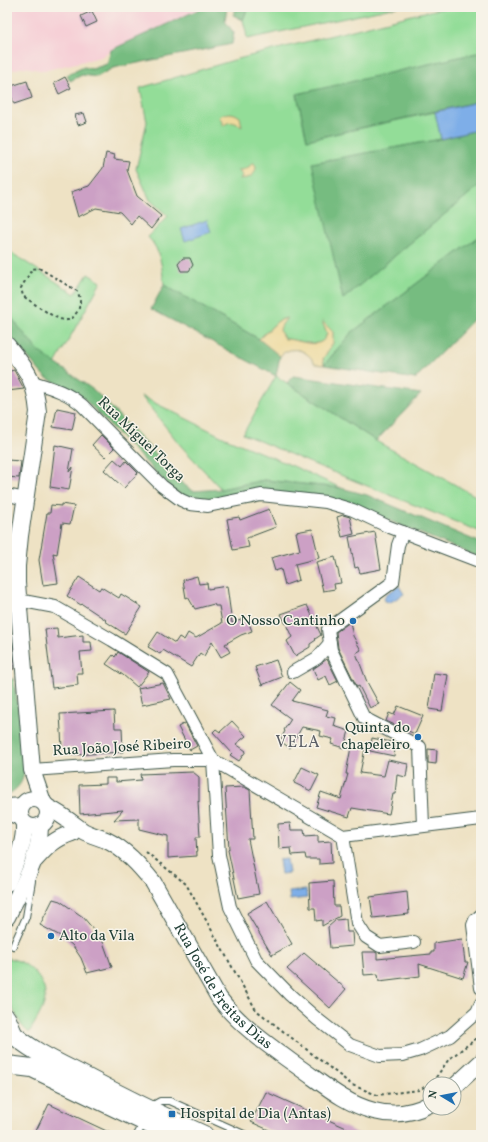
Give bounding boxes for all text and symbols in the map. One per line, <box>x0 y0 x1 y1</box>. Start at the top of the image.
street label: Rua Miguel Torga <box>92 392 190 488</box>
place label: O Nosso Cantinho <box>226 611 345 632</box>
marker: O Nosso Cantinho <box>348 616 358 626</box>
place label: Quinta do chapeleiro <box>341 718 410 756</box>
district label: VELA <box>276 732 320 754</box>
marker: Quinta do chapeleiro <box>413 732 423 742</box>
street label: Rua João José Ribeiro <box>52 734 192 762</box>
street label: Rua José de Freitas Dias <box>168 919 276 1055</box>
place label: Alto da Vila <box>59 926 135 947</box>
marker: Alto da Vila <box>46 931 56 941</box>
north arrow <box>422 1076 462 1116</box>
text: N <box>426 1089 442 1100</box>
place label: Hospital de Dia (Antas) <box>180 1104 331 1125</box>
marker: Hospital de Dia (Antas) <box>167 1109 177 1119</box>

